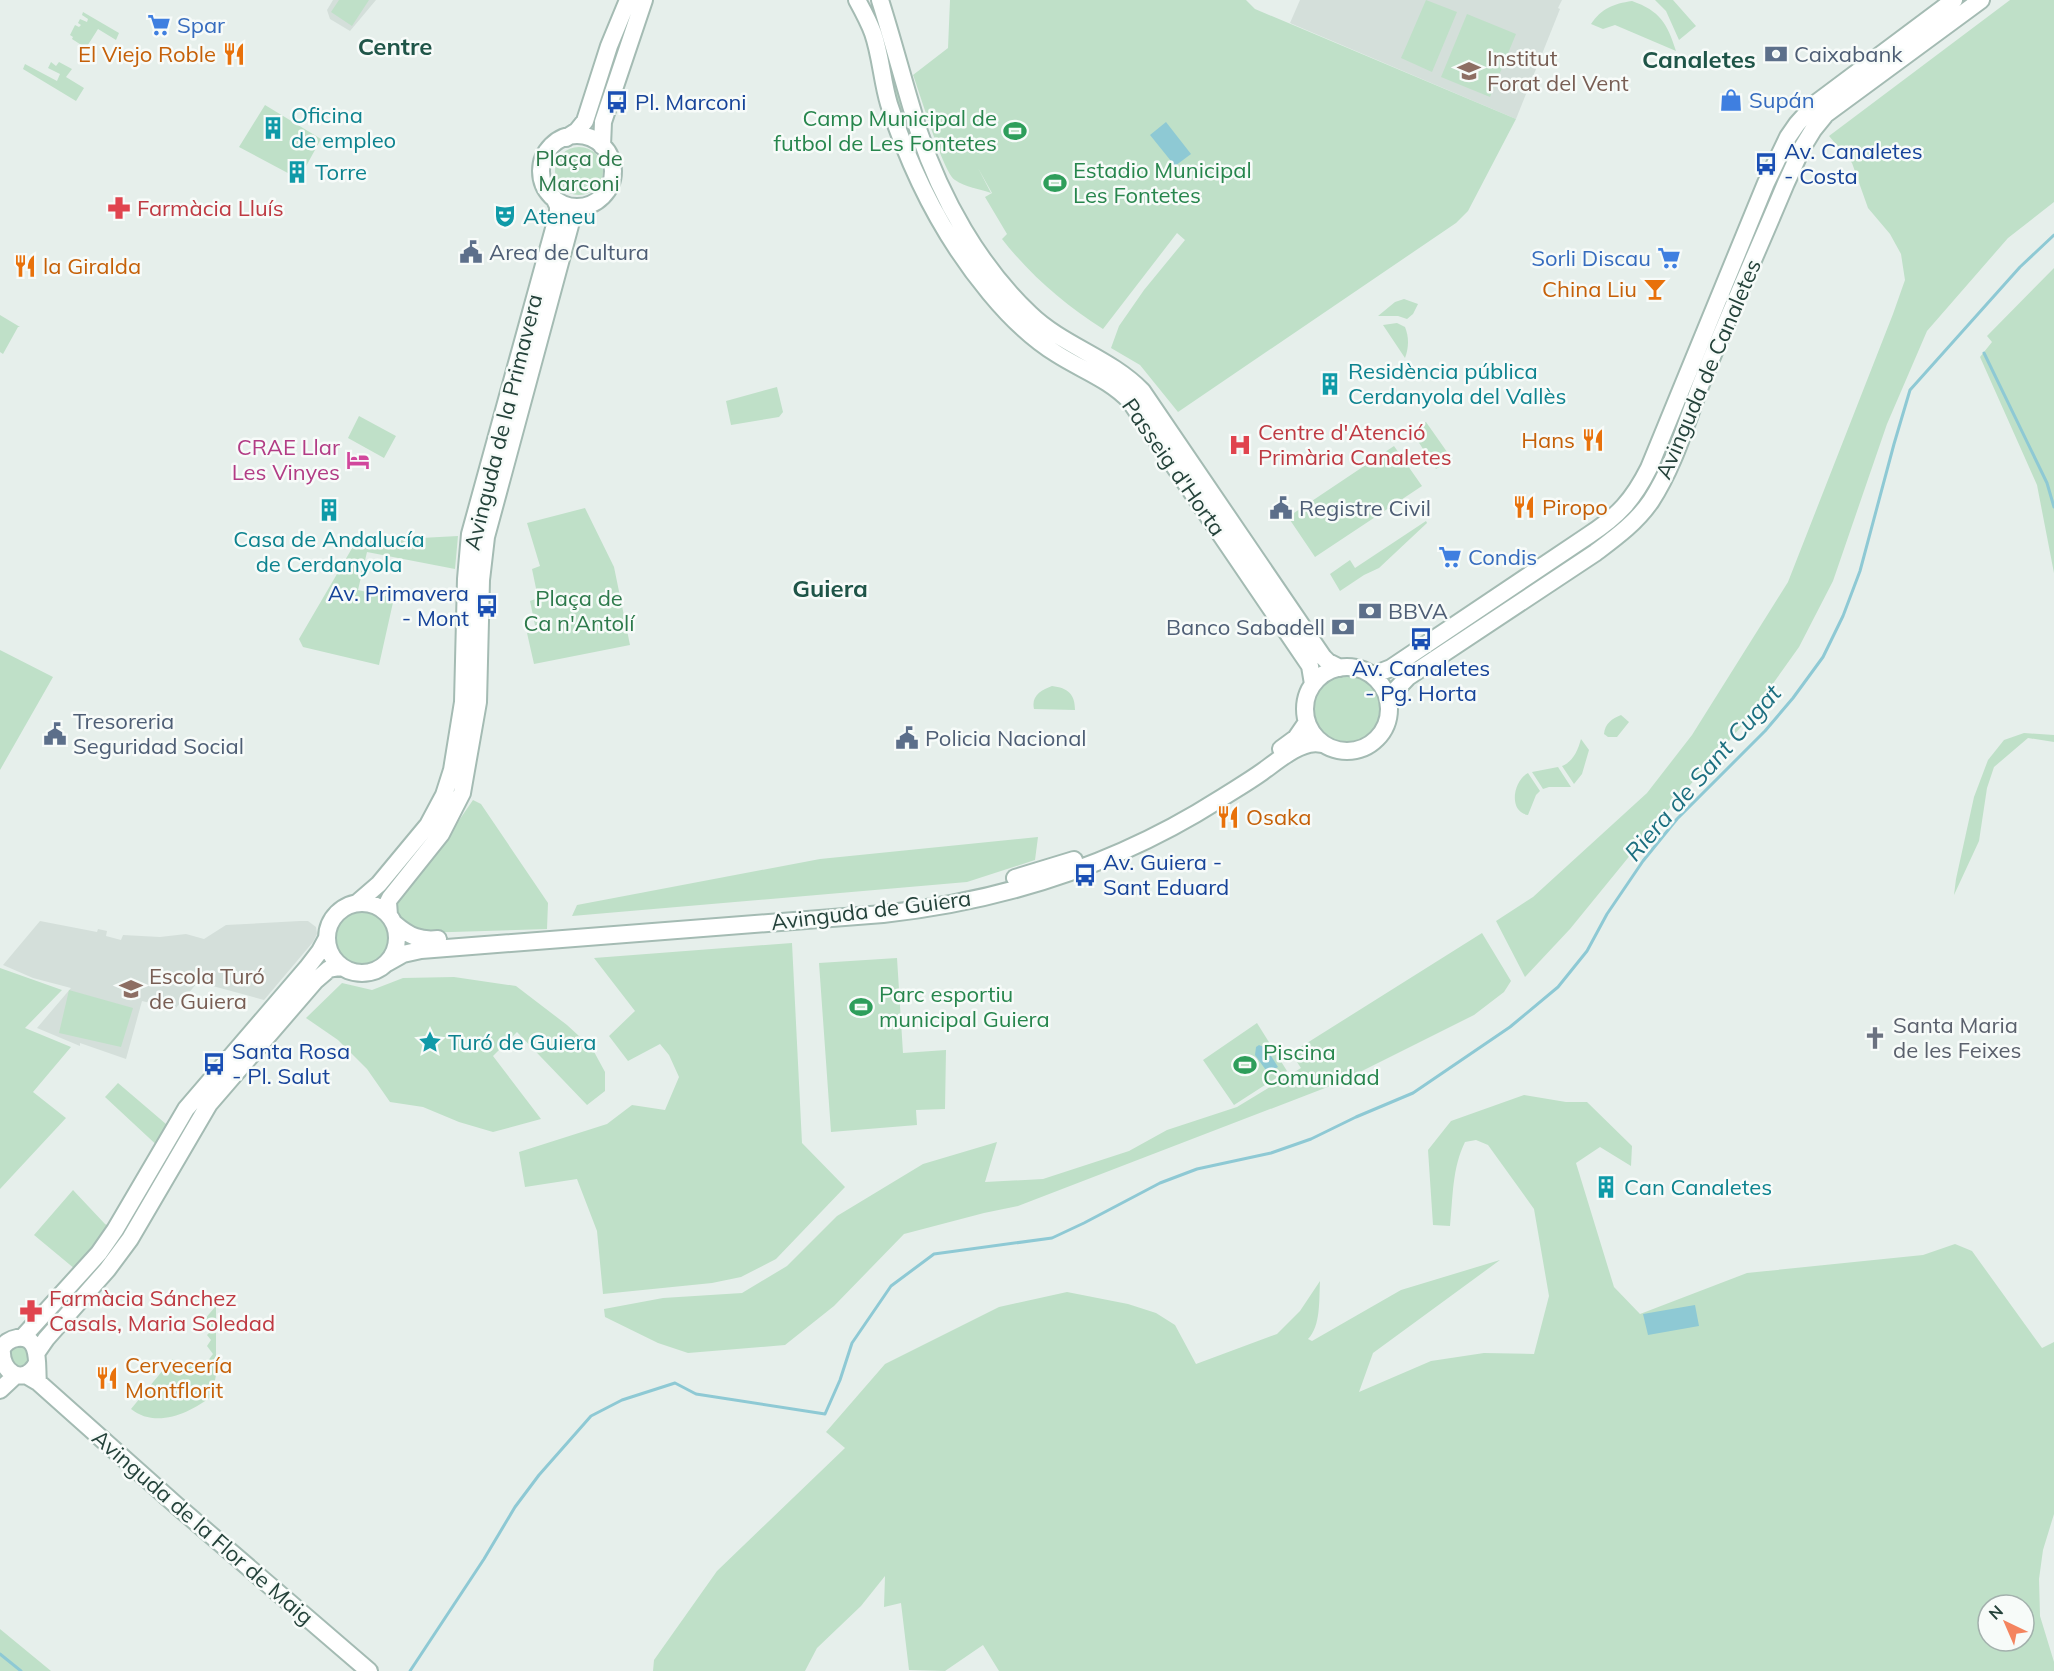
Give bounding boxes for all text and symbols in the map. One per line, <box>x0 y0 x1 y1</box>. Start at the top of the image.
place label: Spar <box>177 11 225 39</box>
supermarket icon: Spar <box>146 12 172 38</box>
district label: Centre <box>358 31 432 61</box>
place label: El Viejo Roble <box>78 40 216 68</box>
place label: Caixabank <box>1794 40 1903 68</box>
restaurant icon: El Viejo Roble <box>221 41 247 67</box>
bank icon: Caixabank <box>1763 41 1789 67</box>
place label: Institut Forat del Vent <box>1487 44 1629 97</box>
district label: Canaletes <box>1642 44 1756 74</box>
school or university icon: Institut Forat del Vent <box>1456 58 1482 84</box>
place label: Supán <box>1749 86 1815 114</box>
shop icon: Supán <box>1718 87 1744 113</box>
place label: Pl. Marconi <box>635 88 747 116</box>
bus stop icon: Pl. Marconi <box>604 89 630 115</box>
place label: Oficina de empleo <box>291 101 396 154</box>
place label: Camp Municipal de futbol de Les Fontetes <box>774 104 997 157</box>
building icon: Oficina de empleo <box>260 115 286 141</box>
sports icon: Camp Municipal de futbol de Les Fontetes <box>1002 118 1028 144</box>
place label: Av. Canaletes - Costa <box>1784 137 1923 190</box>
park label: Plaça de Marconi <box>535 144 623 197</box>
bus stop icon: Av. Canaletes - Costa <box>1753 151 1779 177</box>
place label: Estadio Municipal Les Fontetes <box>1073 156 1252 209</box>
place label: Torre <box>315 158 367 186</box>
building icon: Torre <box>284 159 310 185</box>
sports icon: Estadio Municipal Les Fontetes <box>1042 170 1068 196</box>
place label: Farmàcia Lluís <box>137 194 284 222</box>
pharmacy icon: Farmàcia Lluís <box>106 195 132 221</box>
place label: Ateneu <box>523 202 596 230</box>
theatre icon: Ateneu <box>492 203 518 229</box>
place label: Area de Cultura <box>489 238 649 266</box>
public building icon: Area de Cultura <box>458 239 484 265</box>
place label: Sorli Discau <box>1531 244 1651 272</box>
supermarket icon: Sorli Discau <box>1656 245 1682 271</box>
place label: la Giralda <box>43 252 141 280</box>
restaurant icon: la Giralda <box>12 253 38 279</box>
street label: Avinguda de Canaletes <box>1649 255 1767 483</box>
place label: China Liu <box>1542 275 1637 303</box>
bar icon: China Liu <box>1642 276 1668 302</box>
street label: Avinguda de la Primavera <box>458 291 548 553</box>
place label: Residència pública Cerdanyola del Vallès <box>1348 357 1566 410</box>
building icon: Residència pública Cerdanyola del Vallès <box>1317 371 1343 397</box>
street label: Passeig d'Horta <box>1116 393 1232 541</box>
place label: Centre d'Atenció Primària Canaletes <box>1258 418 1452 471</box>
place label: Hans <box>1521 426 1575 454</box>
restaurant icon: Hans <box>1580 427 1606 453</box>
hospital icon: Centre d'Atenció Primària Canaletes <box>1227 432 1253 458</box>
place label: CRAE Llar Les Vinyes <box>232 433 340 486</box>
hotel icon: CRAE Llar Les Vinyes <box>345 447 371 473</box>
place label: Piropo <box>1542 493 1608 521</box>
place label: Registre Civil <box>1299 494 1431 522</box>
restaurant icon: Piropo <box>1511 494 1537 520</box>
public building icon: Registre Civil <box>1268 495 1294 521</box>
building icon: Casa de Andalucía de Cerdanyola <box>316 497 342 523</box>
place label: Casa de Andalucía de Cerdanyola <box>233 525 425 578</box>
place label: Condis <box>1468 543 1537 571</box>
supermarket icon: Condis <box>1437 544 1463 570</box>
district label: Guiera <box>792 573 868 603</box>
place label: Av. Primavera - Mont <box>328 579 469 632</box>
park label: Plaça de Ca n'Antolí <box>523 584 636 637</box>
bus stop icon: Av. Primavera - Mont <box>474 593 500 619</box>
place label: BBVA <box>1388 597 1448 625</box>
bank icon: BBVA <box>1357 598 1383 624</box>
place label: Banco Sabadell <box>1166 613 1325 641</box>
bank icon: Banco Sabadell <box>1330 614 1356 640</box>
bus stop icon: Av. Canaletes - Pg. Horta <box>1408 626 1434 652</box>
place label: Av. Canaletes - Pg. Horta <box>1352 654 1490 707</box>
water label: Riera de Sant Cugat <box>1618 678 1787 867</box>
place label: Tresoreria Seguridad Social <box>73 707 244 760</box>
public building icon: Tresoreria Seguridad Social <box>42 721 68 747</box>
place label: Policia Nacional <box>925 724 1087 752</box>
public building icon: Policia Nacional <box>894 725 920 751</box>
place label: Osaka <box>1246 803 1312 831</box>
restaurant icon: Osaka <box>1215 804 1241 830</box>
place label: Av. Guiera - Sant Eduard <box>1103 848 1229 901</box>
bus stop icon: Av. Guiera - Sant Eduard <box>1072 862 1098 888</box>
street label: Avinguda de Guiera <box>769 884 973 936</box>
place label: Escola Turó de Guiera <box>149 962 265 1015</box>
school or university icon: Escola Turó de Guiera <box>118 976 144 1002</box>
place label: Parc esportiu municipal Guiera <box>879 980 1050 1033</box>
sports icon: Parc esportiu municipal Guiera <box>848 994 874 1020</box>
place label: Santa Maria de les Feixes <box>1893 1011 2021 1064</box>
church icon: Santa Maria de les Feixes <box>1862 1025 1888 1051</box>
place label: Turó de Guiera <box>448 1028 597 1056</box>
place icon: Turó de Guiera <box>417 1029 443 1055</box>
place label: Santa Rosa - Pl. Salut <box>232 1037 350 1090</box>
place label: Piscina Comunidad <box>1263 1038 1380 1091</box>
bus stop icon: Santa Rosa - Pl. Salut <box>201 1051 227 1077</box>
sports icon: Piscina Comunidad <box>1232 1052 1258 1078</box>
place label: Can Canaletes <box>1624 1173 1772 1201</box>
building icon: Can Canaletes <box>1593 1174 1619 1200</box>
place label: Farmàcia Sánchez Casals, Maria Soledad <box>49 1284 275 1337</box>
pharmacy icon: Farmàcia Sánchez Casals, Maria Soledad <box>18 1298 44 1324</box>
place label: Cervecería Montflorit <box>125 1351 232 1404</box>
restaurant icon: Cervecería Montflorit <box>94 1365 120 1391</box>
street label: Avinguda de la Flor de Maig <box>87 1423 319 1631</box>
north arrow <box>1976 1593 2036 1653</box>
text: N <box>1984 1601 2007 1624</box>

